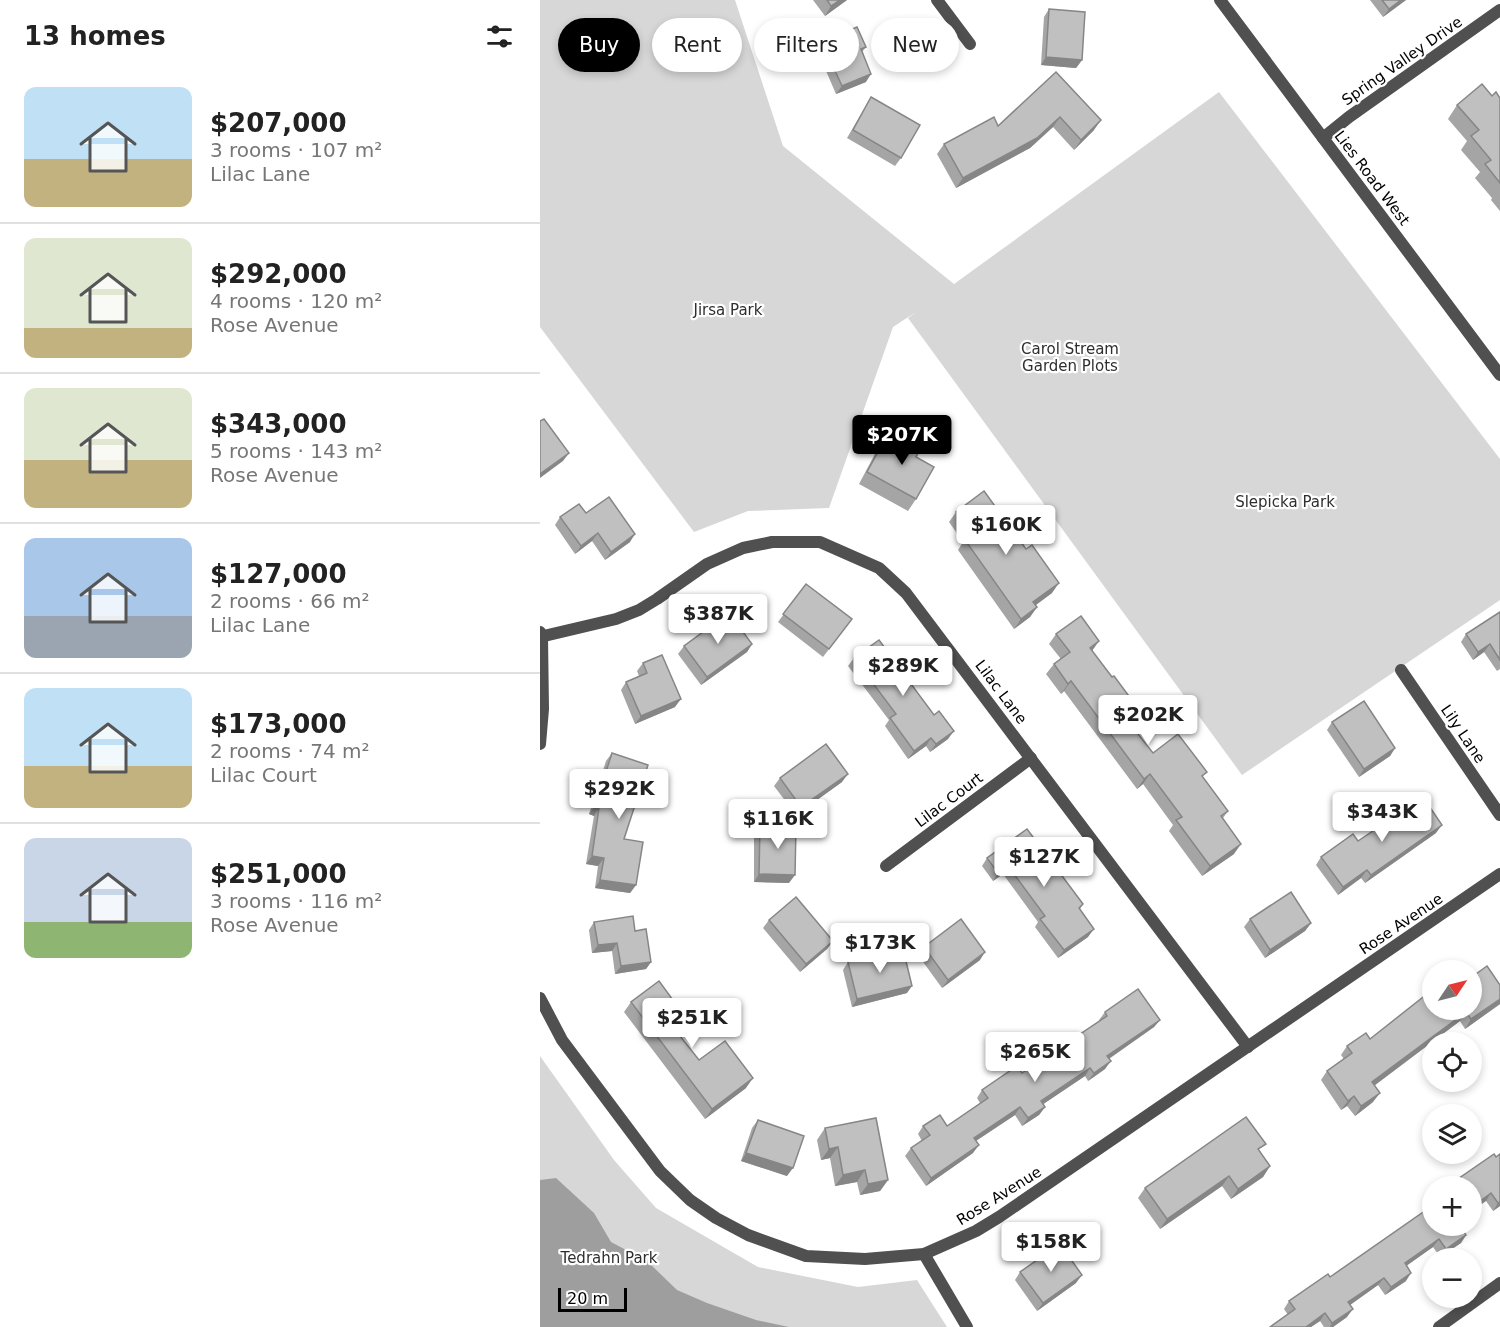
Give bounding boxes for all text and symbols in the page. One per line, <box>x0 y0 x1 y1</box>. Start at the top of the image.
street label: Spring Valley Drive <box>1338 13 1466 109</box>
chip: Buy <box>558 18 640 72</box>
chip: Rent <box>652 18 742 72</box>
chip: Filters <box>754 18 859 72</box>
chip: New <box>871 18 959 72</box>
icon: filters <box>483 20 516 53</box>
text: 13 homes <box>24 21 166 51</box>
text: $207,000 <box>210 108 347 138</box>
icon: home <box>72 111 144 183</box>
street label: Lies Road West <box>1331 127 1413 229</box>
text: 3 rooms · 107 m² <box>210 138 382 162</box>
text: Lilac Lane <box>210 162 310 186</box>
text: $292,000 <box>210 259 347 289</box>
icon: home <box>72 262 144 334</box>
text: 4 rooms · 120 m² <box>210 289 382 313</box>
park label: Jirsa Park <box>693 301 763 319</box>
text: Rose Avenue <box>210 313 339 337</box>
park label: Carol Stream Garden Plots <box>1021 340 1119 375</box>
text: $343,000 <box>210 409 347 439</box>
icon: home <box>72 412 144 484</box>
pin: $207K <box>860 415 944 466</box>
text: $207K <box>866 422 938 446</box>
text: 5 rooms · 143 m² <box>210 439 382 463</box>
text: Rose Avenue <box>210 463 339 487</box>
park label: Slepicka Park <box>1235 493 1335 511</box>
pin: $160K <box>964 505 1048 556</box>
text: $160K <box>970 512 1042 536</box>
text: $127,000 <box>210 559 347 589</box>
icon: home <box>72 562 144 634</box>
text: 2 rooms · 66 m² <box>210 589 370 613</box>
pin: $387K <box>676 594 760 645</box>
text: $387K <box>682 601 754 625</box>
text: Lilac Lane <box>210 613 310 637</box>
pin: $289K <box>861 646 945 697</box>
text: $289K <box>867 653 939 677</box>
street label: Lilac Lane <box>971 657 1031 727</box>
pin: $202K <box>1106 695 1190 746</box>
street label: Lily Lane <box>1437 701 1489 767</box>
text: $202K <box>1112 702 1184 726</box>
text: $173,000 <box>210 709 347 739</box>
icon: home <box>72 712 144 784</box>
text: 2 rooms · 74 m² <box>210 739 370 763</box>
text: Lilac Court <box>210 763 317 787</box>
pin: $292K <box>577 769 661 820</box>
street label: Lilac Court <box>912 769 986 831</box>
text: $292K <box>583 776 655 800</box>
pin: $343K <box>1340 792 1424 843</box>
pin: $116K <box>736 799 820 850</box>
text: $343K <box>1346 799 1418 823</box>
text: $116K <box>742 806 814 830</box>
pin: $127K <box>1002 837 1086 888</box>
text: $127K <box>1008 844 1080 868</box>
text: $251,000 <box>210 859 347 889</box>
icon: home <box>72 862 144 934</box>
text: 3 rooms · 116 m² <box>210 889 382 913</box>
street label: Rose Avenue <box>1356 890 1446 958</box>
text: Rose Avenue <box>210 913 339 937</box>
pin: $173K <box>838 923 922 974</box>
text: $173K <box>844 930 916 954</box>
north arrow <box>1422 960 1482 1020</box>
map controls <box>1422 960 1482 1308</box>
pin: $251K <box>650 998 734 1049</box>
text: $251K <box>656 1005 728 1029</box>
pin: $265K <box>993 1032 1077 1083</box>
button: locate <box>1422 1032 1482 1092</box>
text: $265K <box>999 1039 1071 1063</box>
button: layers <box>1422 1104 1482 1164</box>
street label: Rose Avenue <box>953 1163 1045 1229</box>
button: + <box>1422 1176 1482 1236</box>
pin: $158K <box>1009 1222 1093 1273</box>
text: $158K <box>1015 1229 1087 1253</box>
button: − <box>1422 1248 1482 1308</box>
park label: Tedrahn Park <box>560 1249 658 1267</box>
scale bar <box>558 1285 627 1312</box>
text: 20 m <box>567 1289 608 1308</box>

